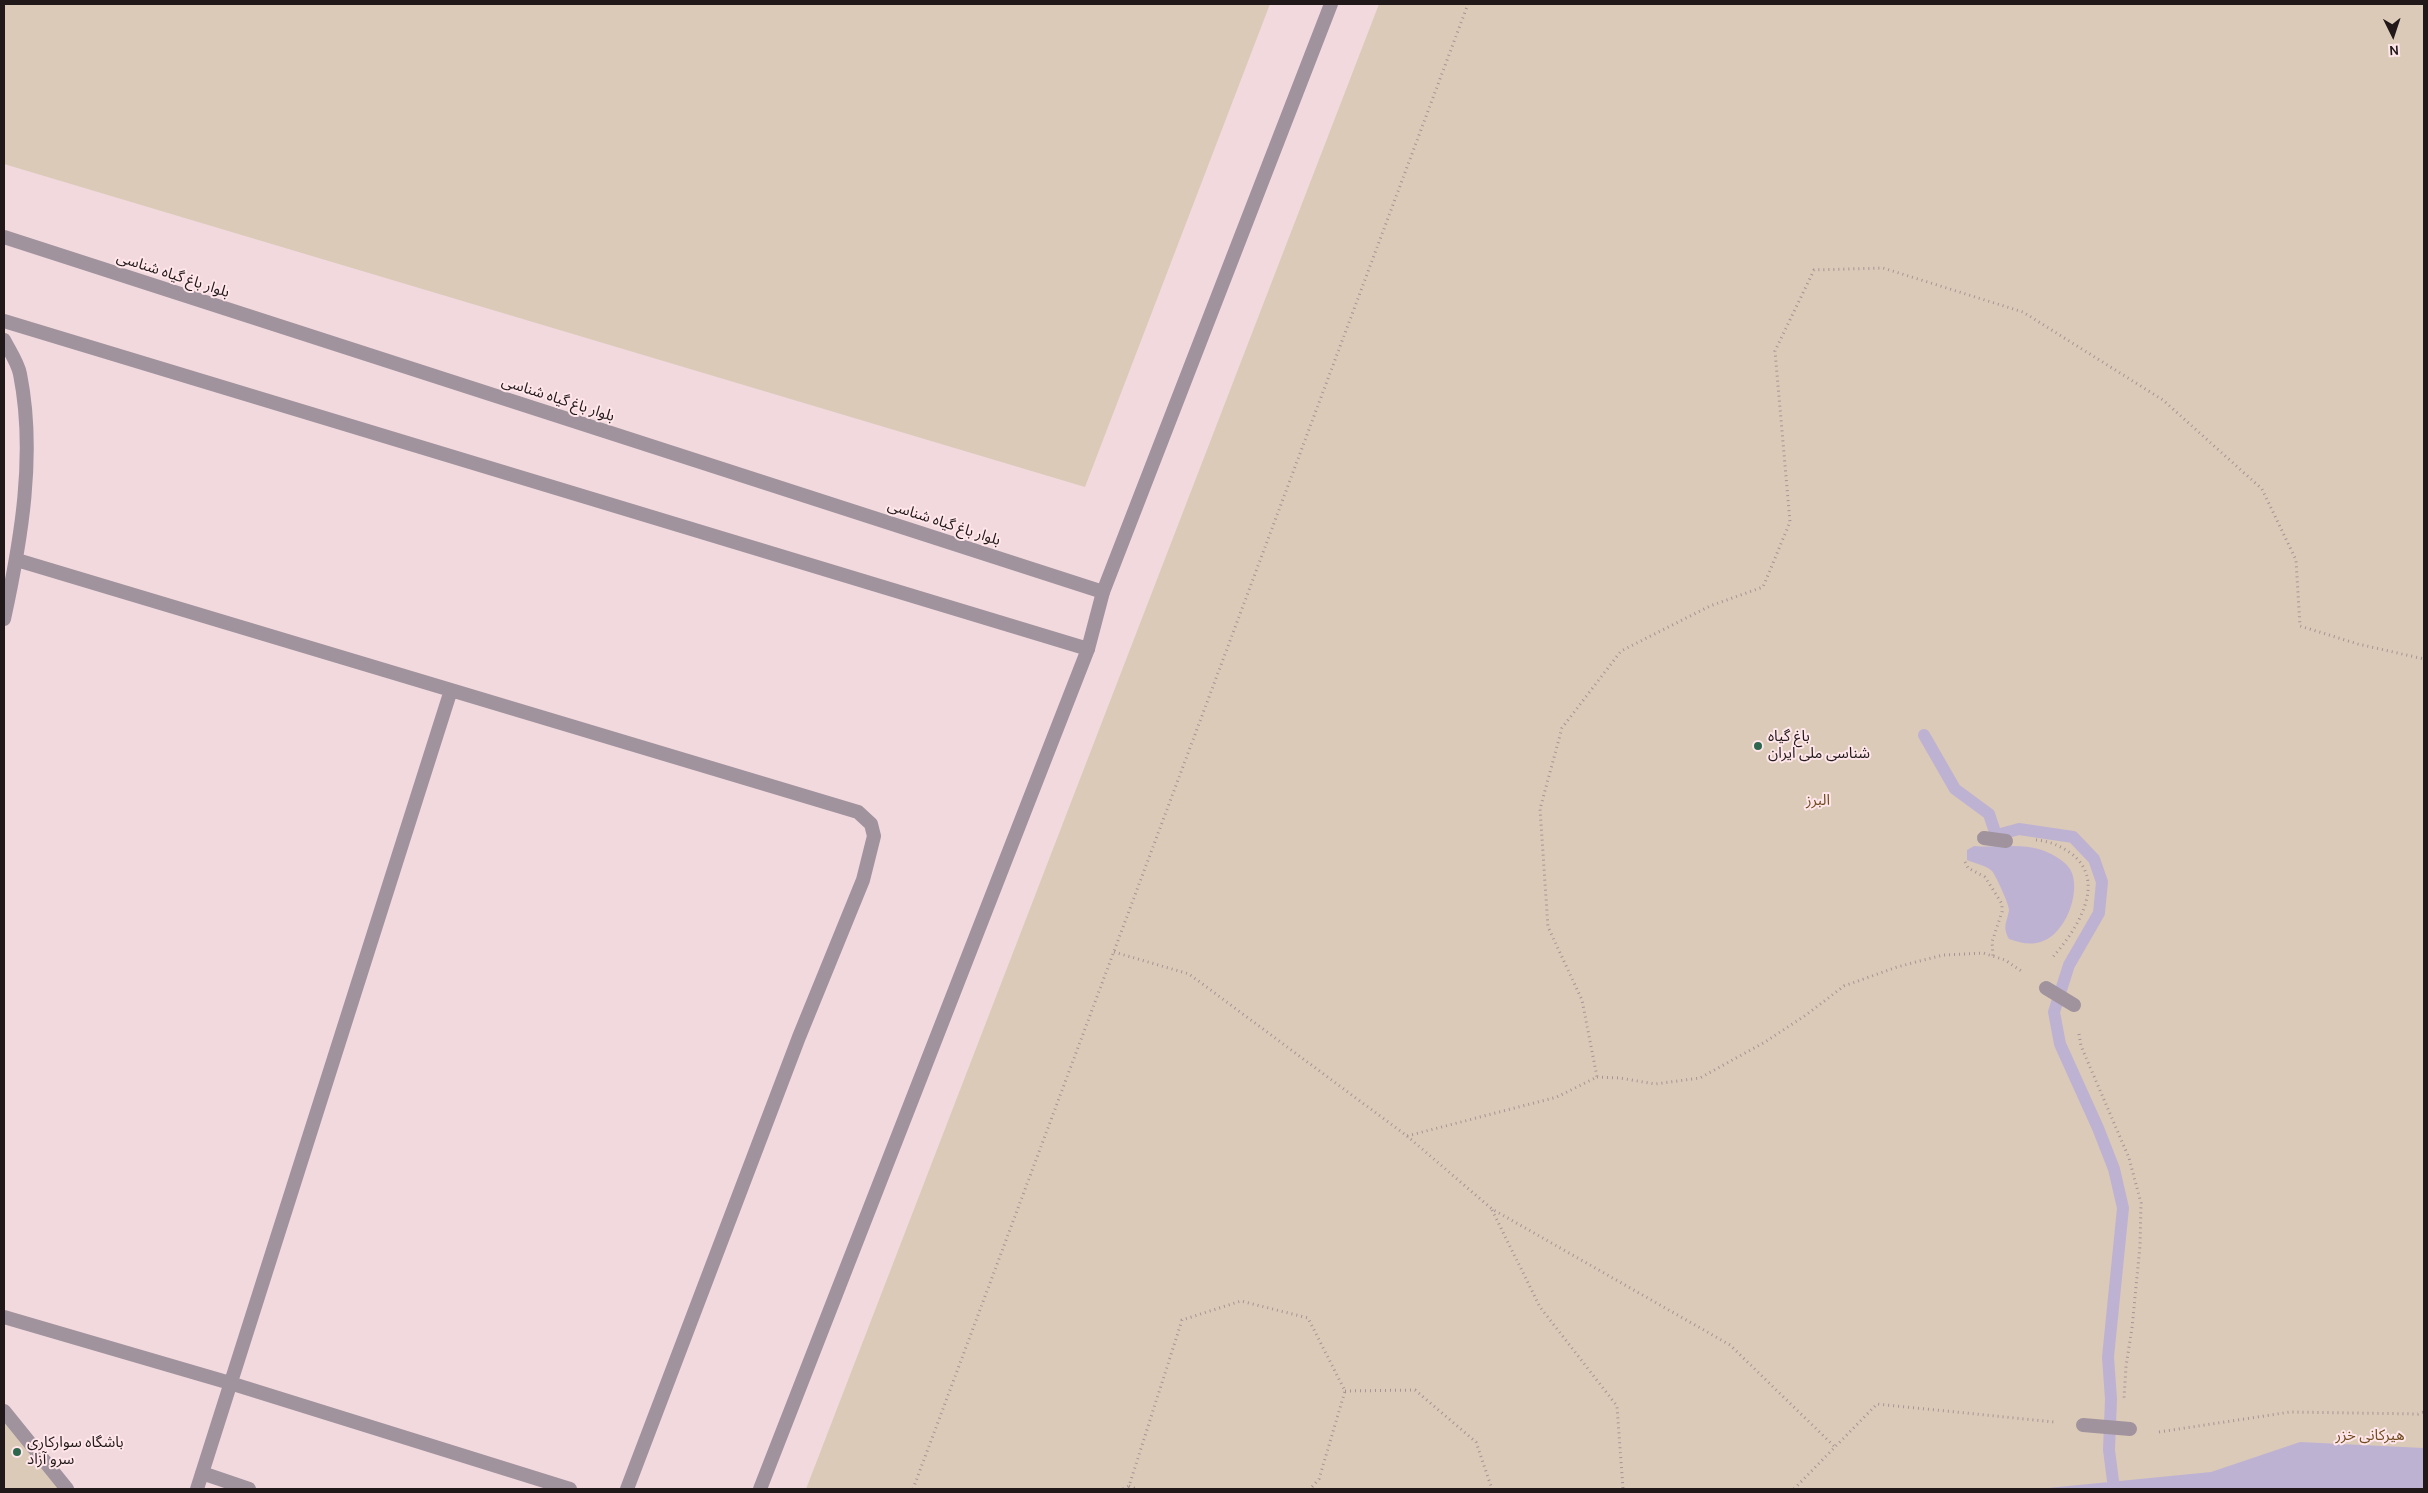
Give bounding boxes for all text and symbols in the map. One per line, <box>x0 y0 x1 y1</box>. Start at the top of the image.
north arrow <box>2368 10 2418 60</box>
text: N <box>2388 42 2400 59</box>
street label: بلوار باغ گیاه شناسی <box>114 248 232 302</box>
street label: بلوار باغ گیاه شناسی <box>499 372 617 426</box>
street label: بلوار باغ گیاه شناسی <box>885 496 1003 550</box>
place label: باغ گیاه‌ شناسی ملی ایران <box>1768 728 1870 763</box>
marker: باغ گیاه‌ شناسی ملی ایران <box>1752 740 1764 752</box>
park label: البرز <box>1806 792 1830 810</box>
park label: هیرکانی خزر <box>2335 1427 2405 1445</box>
place label: باشگاه سوارکاری سرو آزاد <box>27 1434 124 1469</box>
marker: باشگاه سوارکاری سرو آزاد <box>11 1446 23 1458</box>

